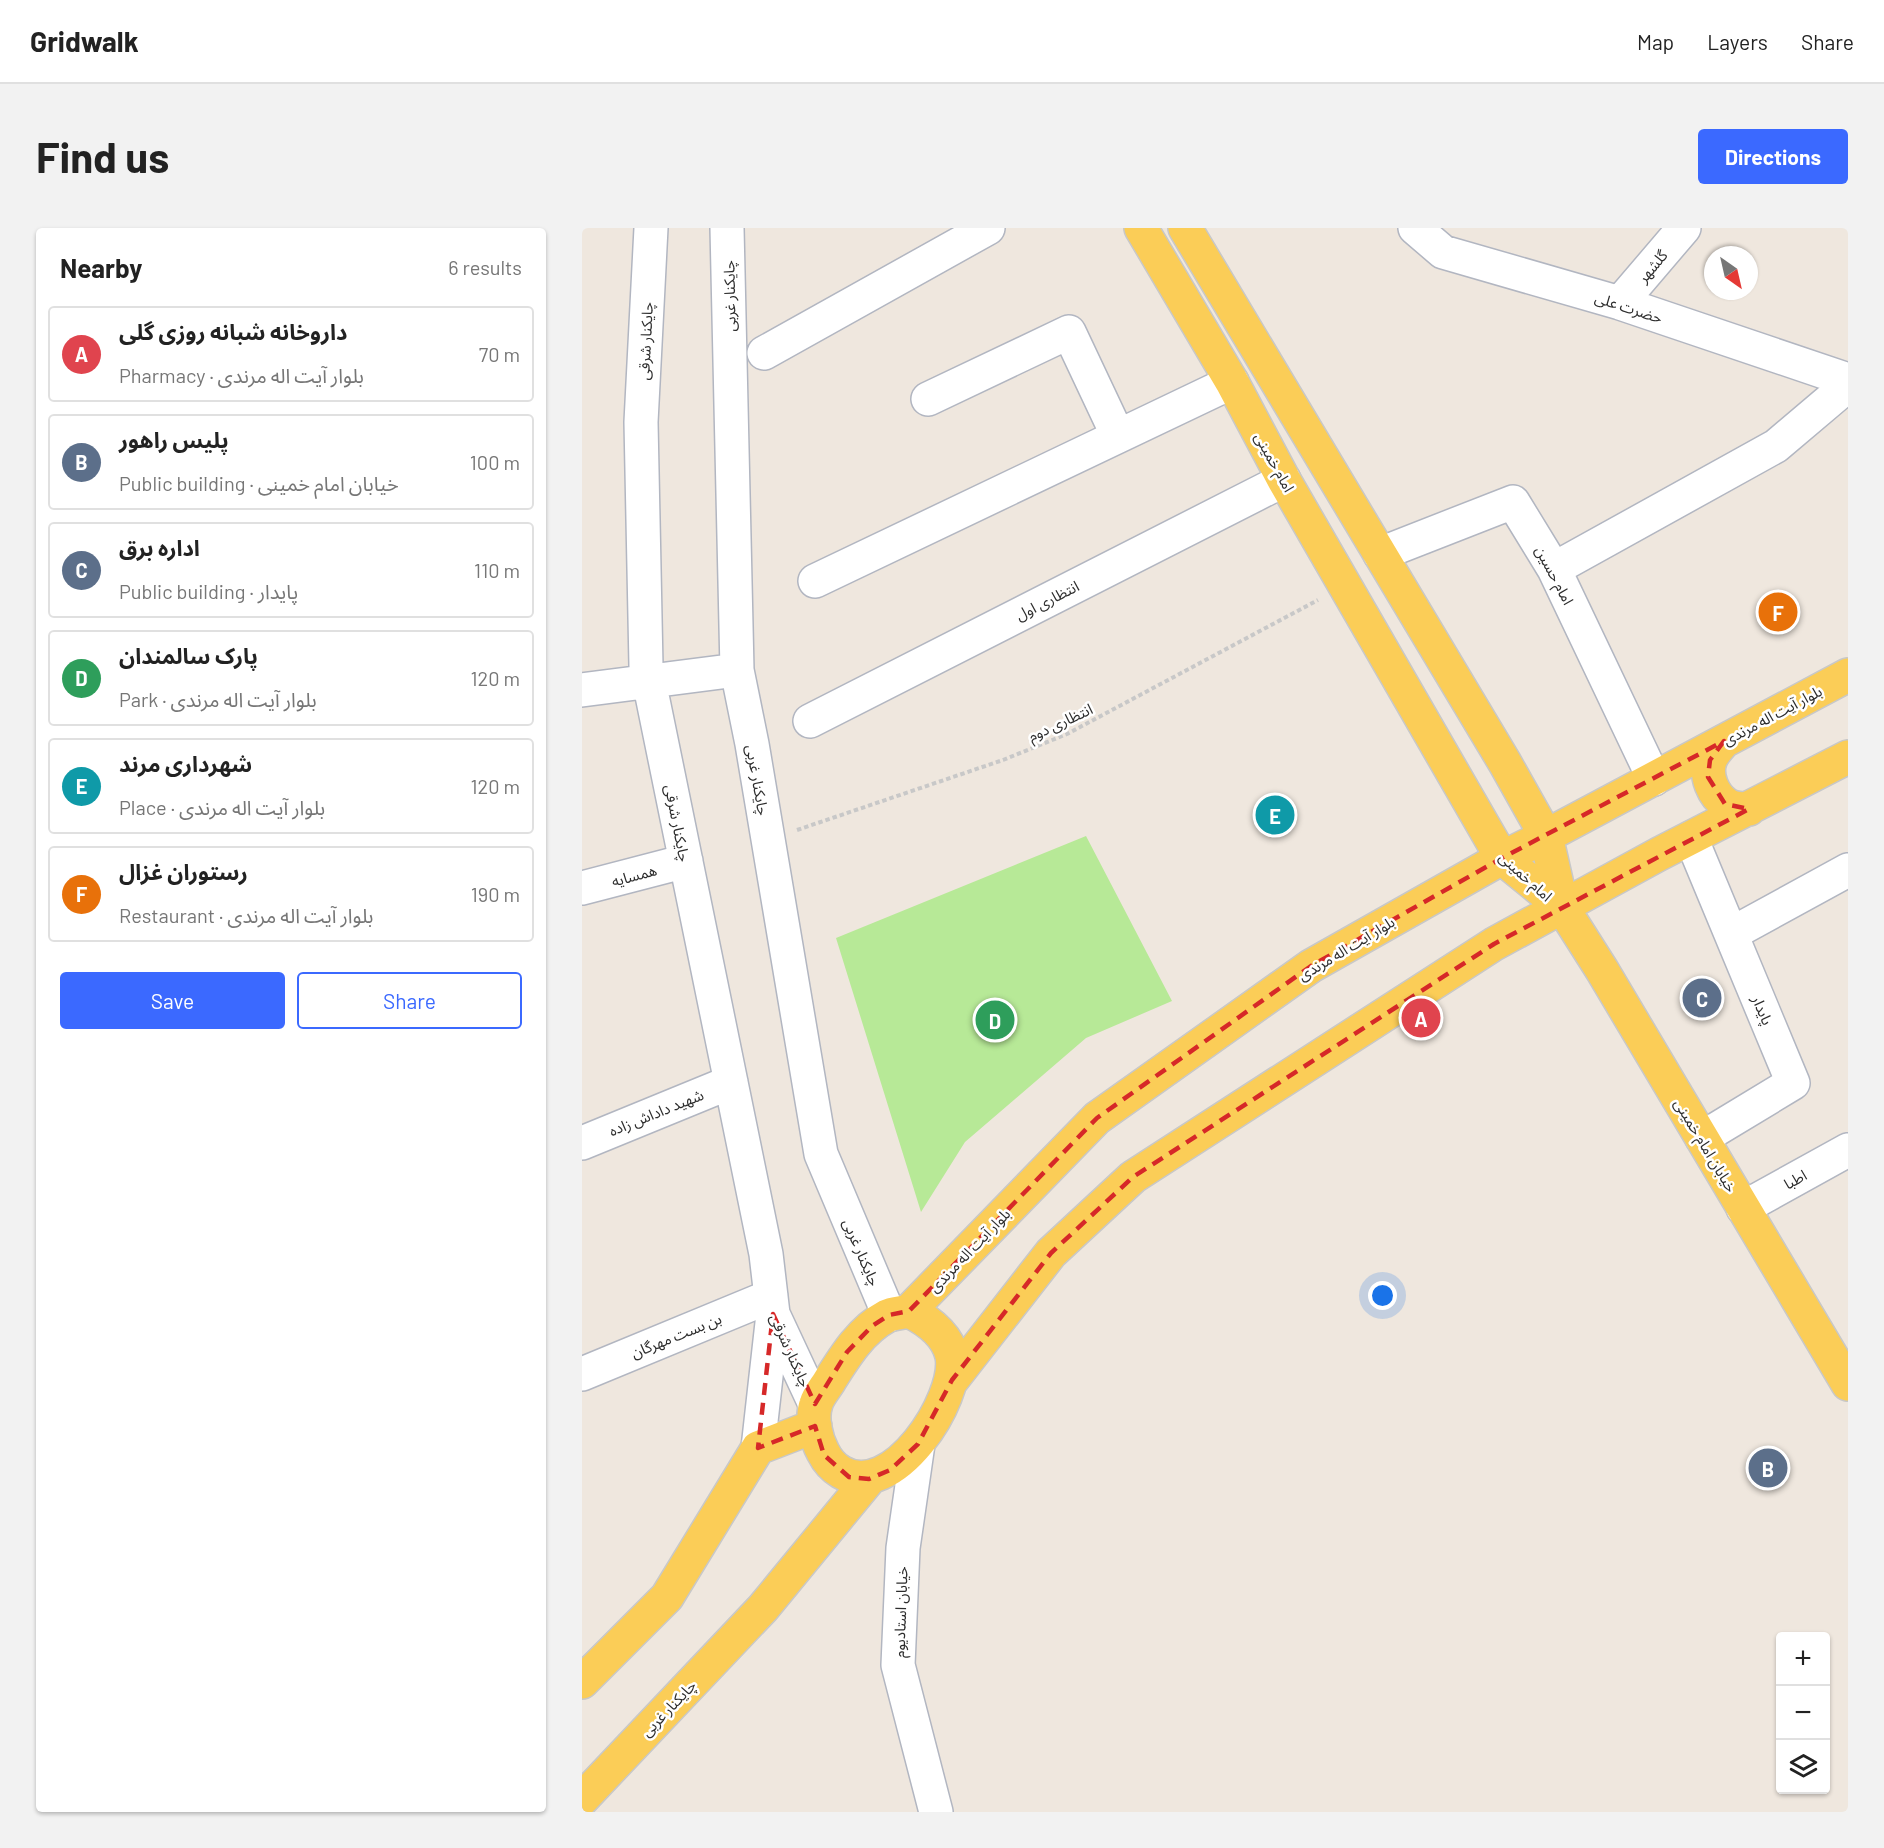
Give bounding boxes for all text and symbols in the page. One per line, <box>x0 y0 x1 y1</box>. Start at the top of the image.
text: Gridwalk <box>30 24 139 58</box>
text: Map <box>1637 29 1674 54</box>
text: Layers <box>1707 29 1768 54</box>
text: Share <box>1801 29 1854 54</box>
button: Directions <box>1698 129 1848 184</box>
text: Find us <box>36 131 169 181</box>
street label: گلشهر <box>1633 245 1672 287</box>
north arrow <box>1704 246 1758 300</box>
text: Nearby <box>60 252 142 283</box>
text: 6 results <box>448 255 522 279</box>
street label: چایکنار غربی <box>719 260 741 332</box>
street label: حضرت علی <box>1593 288 1665 327</box>
street label: چایکنار شرقی <box>634 301 658 381</box>
text: داروخانه شبانه روزی گلی <box>119 318 347 344</box>
text: A <box>75 342 88 366</box>
text: 70 m <box>479 342 520 366</box>
text: Pharmacy · بلوار آیت اله مرندی <box>119 363 364 387</box>
text: پلیس راهور <box>119 426 229 452</box>
street label: امام خمینی <box>1249 429 1299 496</box>
text: B <box>75 450 88 474</box>
text: 100 m <box>470 450 520 474</box>
text: Public building · خیابان امام خمینی <box>119 471 399 495</box>
text: اداره برق <box>119 534 200 560</box>
street label: امام حسین <box>1529 542 1578 609</box>
text: C <box>75 558 88 582</box>
text: 110 m <box>474 558 520 582</box>
street label: انتظاری اول <box>1012 576 1082 625</box>
text: Public building · پایدار <box>119 579 298 603</box>
pin: F <box>1758 590 1798 634</box>
text: پارک سالمندان <box>119 642 258 668</box>
text: D <box>75 666 88 690</box>
text: 120 m <box>470 666 520 690</box>
street label: بلوار آیت اله مرندی <box>1719 681 1825 750</box>
text: Park · بلوار آیت اله مرندی <box>119 687 317 711</box>
street label: انتظاری دوم <box>1025 699 1096 748</box>
street label: چایکنار غربی <box>741 743 773 817</box>
text: شهرداری مرند <box>119 750 252 776</box>
text: E <box>76 774 87 798</box>
text: 120 m <box>470 774 520 798</box>
street label: چایکنار شرقی <box>660 783 694 864</box>
pin: E <box>1256 792 1294 838</box>
text: Place · بلوار آیت اله مرندی <box>119 795 325 819</box>
street label: امام خمینی <box>1494 847 1556 907</box>
text: رستوران غزال <box>119 858 248 884</box>
street label: همسایه <box>609 860 659 890</box>
text: F <box>76 882 87 906</box>
text: 190 m <box>471 882 520 906</box>
text: Restaurant · بلوار آیت اله مرندی <box>119 903 373 927</box>
street label: بلوار آیت اله مرندی <box>1294 912 1398 985</box>
button: Save <box>60 972 285 1029</box>
button: Share <box>297 972 522 1029</box>
pin: C <box>1682 976 1722 1020</box>
street label: پایدار <box>1746 992 1777 1028</box>
pin: A <box>1402 996 1440 1040</box>
pin: D <box>976 998 1014 1042</box>
street label: شهید داداش زاده <box>606 1085 707 1140</box>
street label: خیابان امام خمینی <box>1668 1095 1741 1197</box>
street label: اطبا <box>1780 1165 1810 1193</box>
street label: بلوار آیت اله مرندی <box>924 1204 1014 1296</box>
street label: چایکنار غربی <box>838 1216 884 1289</box>
your location <box>1368 1281 1397 1310</box>
street label: بن بست مهرگان <box>628 1309 724 1362</box>
street label: چایکنار شرقی <box>765 1311 815 1390</box>
pin: B <box>1748 1446 1788 1490</box>
street label: خیابان استادیوم <box>889 1566 914 1658</box>
map controls <box>1776 1632 1830 1794</box>
button: + <box>1776 1632 1830 1686</box>
street label: چایکنار غربی <box>637 1676 701 1741</box>
button: − <box>1776 1686 1830 1740</box>
button: layers <box>1776 1740 1830 1794</box>

